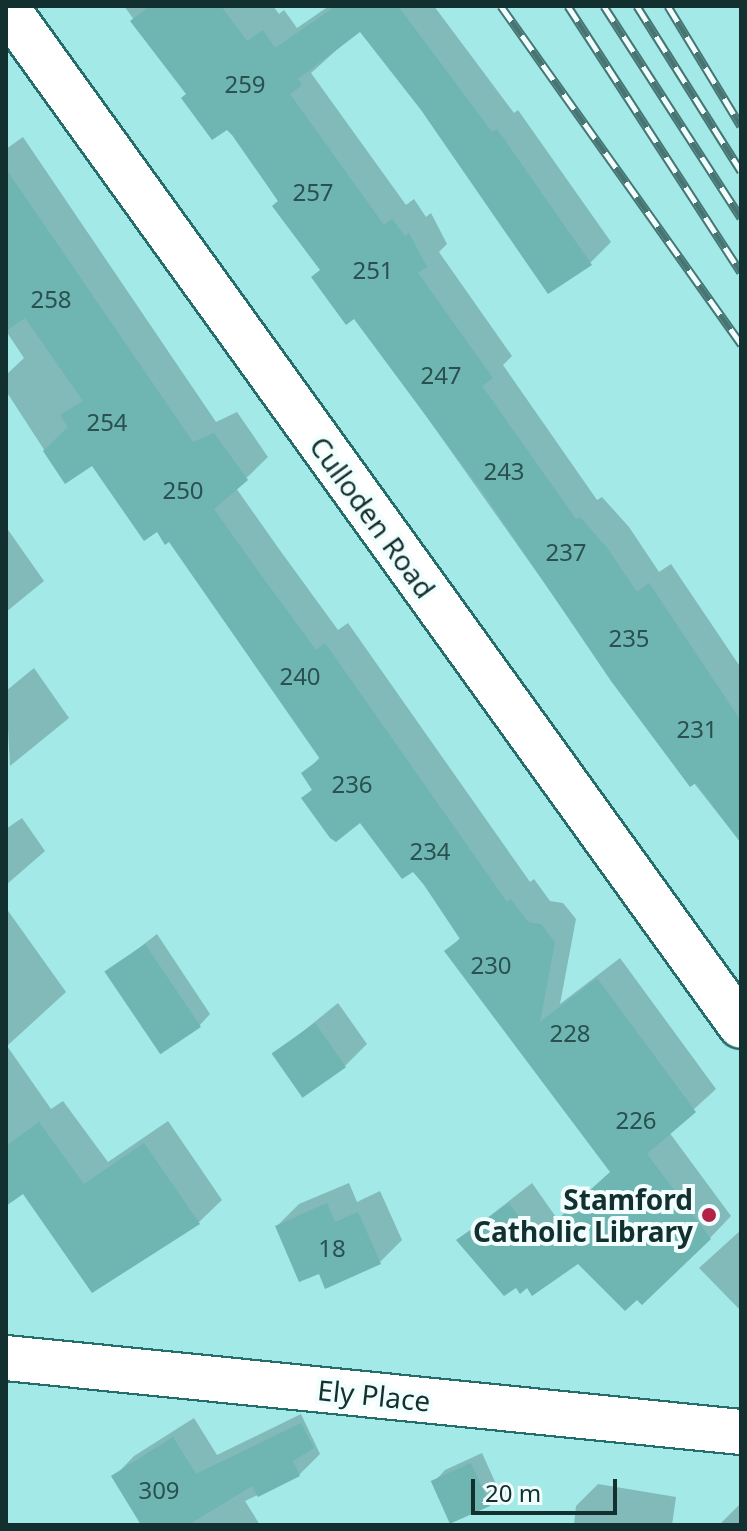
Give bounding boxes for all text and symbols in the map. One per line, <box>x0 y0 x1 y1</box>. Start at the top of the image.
house number: 259 <box>224 70 266 98</box>
house number: 257 <box>292 178 334 206</box>
house number: 251 <box>352 256 394 284</box>
house number: 258 <box>30 285 72 313</box>
house number: 247 <box>420 361 462 389</box>
house number: 254 <box>86 408 128 436</box>
street label: Culloden Road <box>303 430 443 604</box>
house number: 243 <box>483 457 525 485</box>
house number: 250 <box>162 476 204 504</box>
house number: 237 <box>545 538 587 566</box>
house number: 235 <box>608 624 650 652</box>
house number: 240 <box>279 662 321 690</box>
house number: 231 <box>676 715 718 743</box>
house number: 236 <box>331 770 373 798</box>
house number: 234 <box>409 837 451 865</box>
house number: 230 <box>470 951 512 979</box>
house number: 228 <box>549 1019 591 1047</box>
house number: 226 <box>615 1106 657 1134</box>
place label: Stamford Catholic Library <box>473 1182 693 1248</box>
marker: Stamford Catholic Library <box>700 1206 718 1224</box>
house number: 18 <box>318 1234 346 1262</box>
street label: Ely Place <box>316 1372 432 1418</box>
scale bar <box>475 1463 621 1513</box>
house number: 309 <box>138 1476 180 1504</box>
text: 20 m <box>485 1476 541 1509</box>

